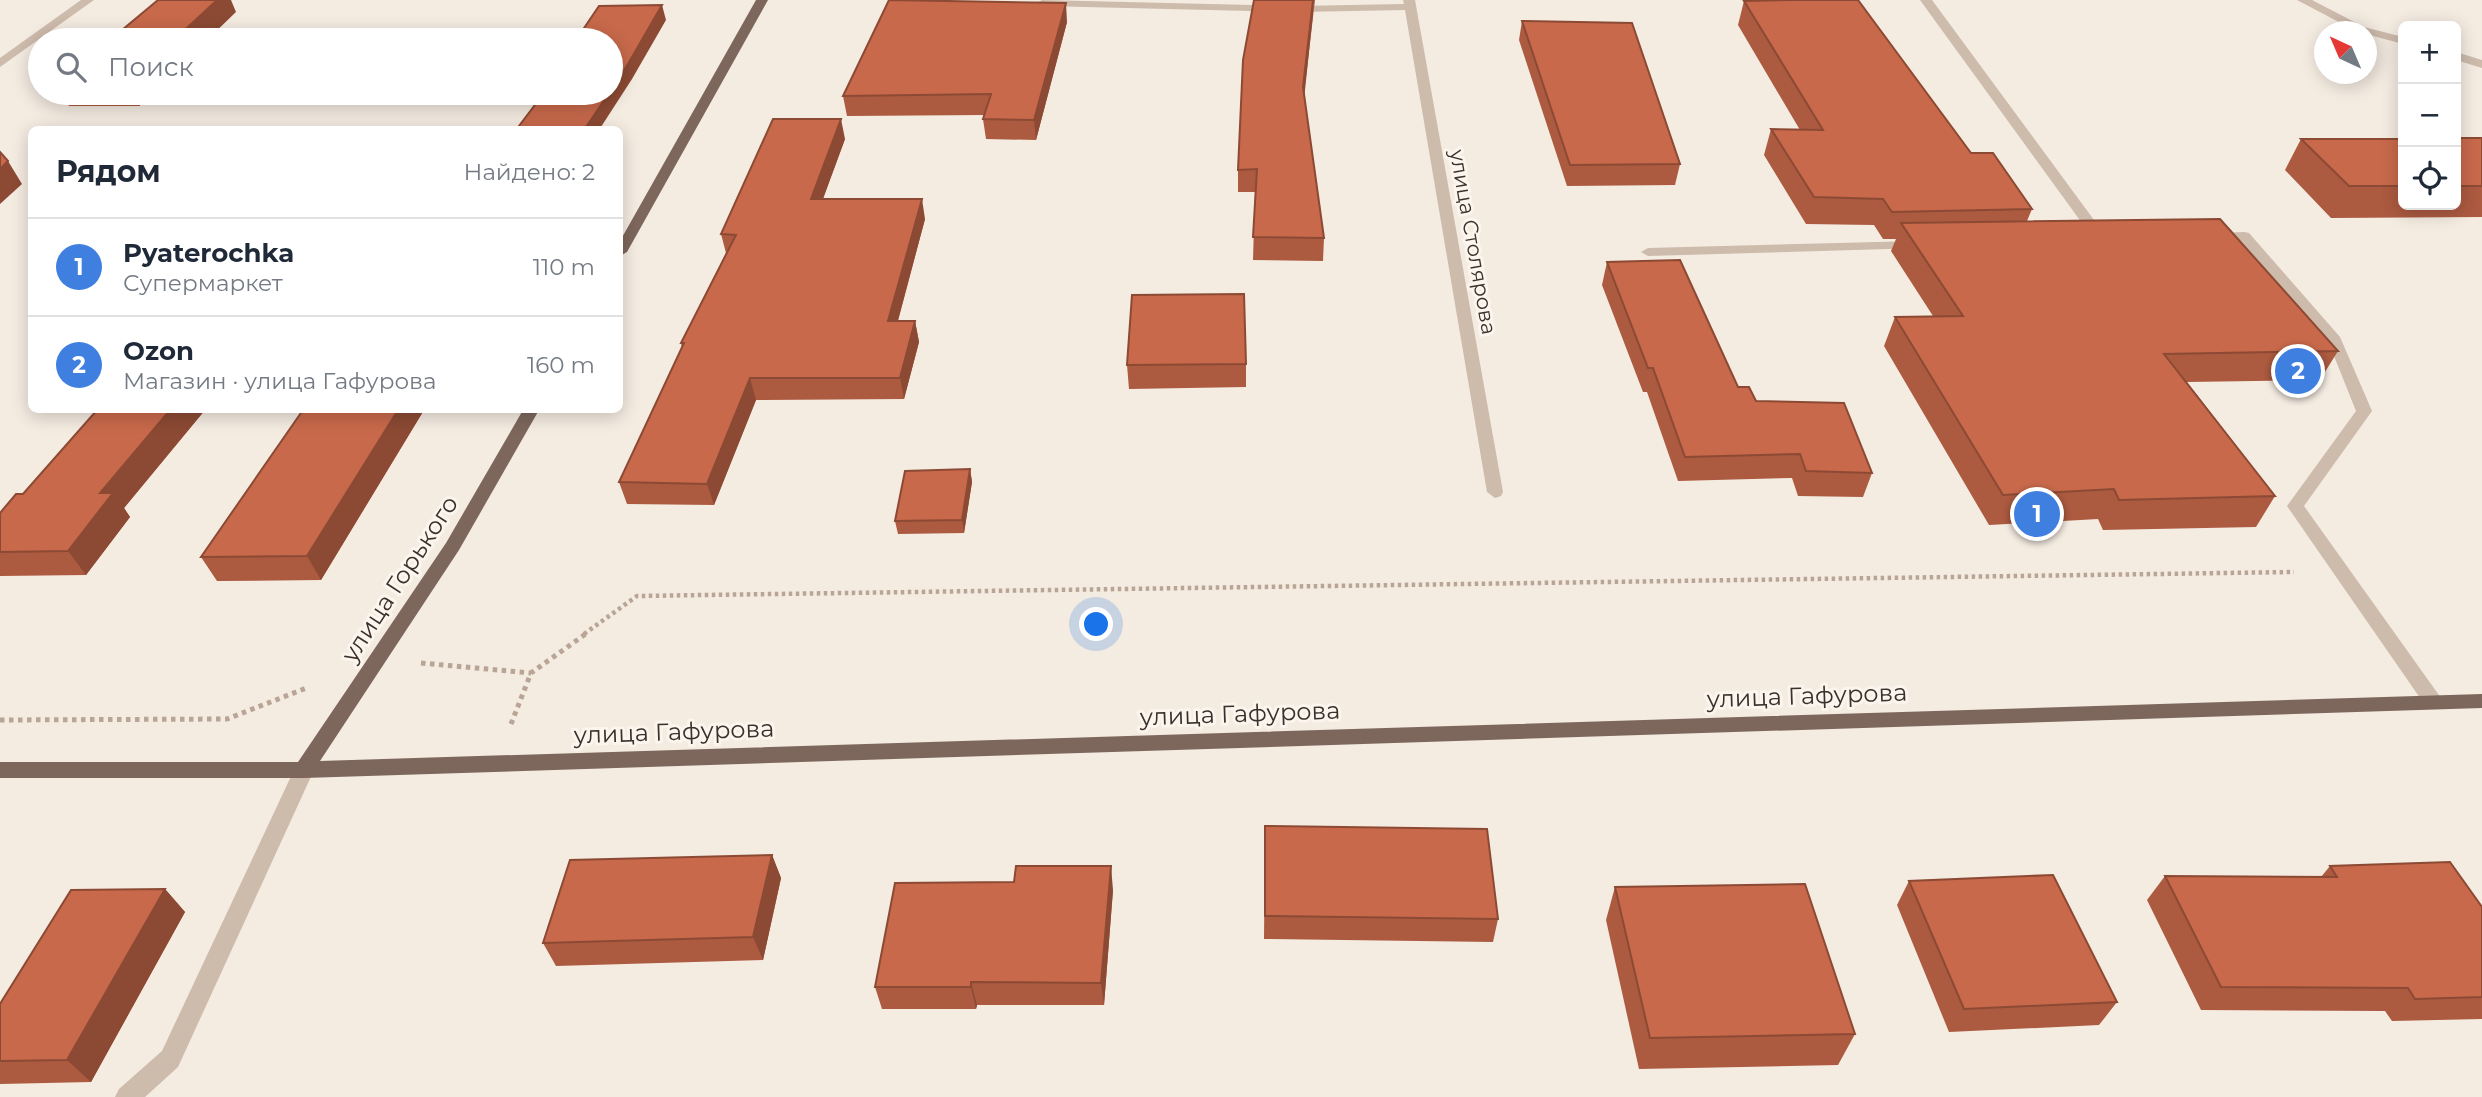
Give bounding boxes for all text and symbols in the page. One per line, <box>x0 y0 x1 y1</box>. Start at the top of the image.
north arrow <box>2314 21 2377 84</box>
map controls <box>2398 21 2461 210</box>
button: + <box>2398 21 2461 84</box>
search box <box>28 28 623 105</box>
icon: search <box>52 48 90 86</box>
text: Поиск <box>108 51 194 83</box>
button: − <box>2398 84 2461 147</box>
street label: улица Столярова <box>1445 147 1502 336</box>
button: locate <box>2398 147 2461 210</box>
text: Рядом <box>56 153 161 190</box>
text: Найдено: 2 <box>464 158 595 186</box>
text: Pyaterochka <box>123 237 294 269</box>
text: 1 <box>74 253 84 281</box>
text: 110 m <box>533 253 595 281</box>
text: Супермаркет <box>123 269 283 297</box>
text: Ozon <box>123 335 194 367</box>
pin: 2 <box>2275 345 2321 397</box>
text: 2 <box>72 351 86 379</box>
text: 160 m <box>527 351 595 379</box>
text: Магазин · улица Гафурова <box>123 367 436 395</box>
pin: 1 <box>2014 488 2060 540</box>
street label: улица Горького <box>335 490 464 668</box>
your location <box>1079 607 1113 641</box>
street label: улица Гафурова <box>1705 678 1908 714</box>
street label: улица Гафурова <box>1138 696 1341 732</box>
street label: улица Гафурова <box>572 714 775 750</box>

